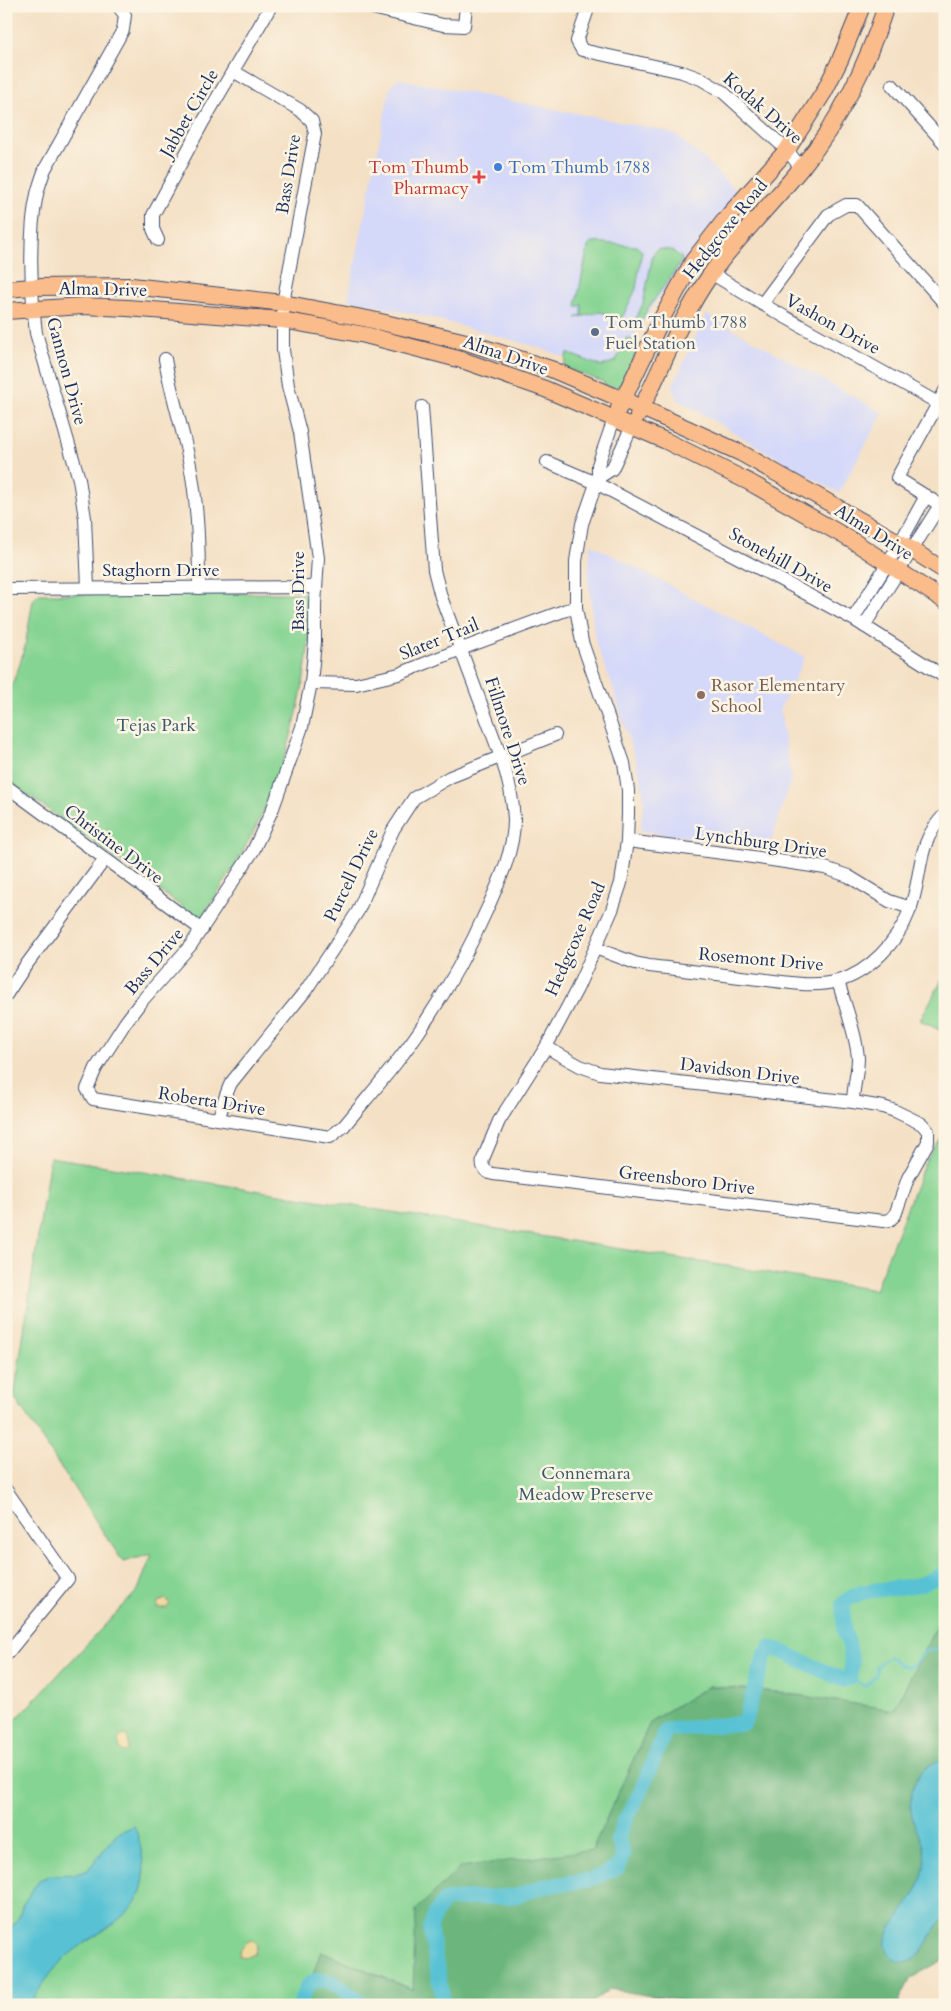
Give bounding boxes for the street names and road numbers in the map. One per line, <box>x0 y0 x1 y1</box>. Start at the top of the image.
street label: Jabbet Circle <box>153 64 225 165</box>
street label: Kodak Drive <box>717 67 808 150</box>
street label: Bass Drive <box>270 132 307 216</box>
street label: Hedgcoxe Road <box>677 174 774 285</box>
street label: Alma Drive <box>58 276 148 303</box>
street label: Vashon Drive <box>781 288 885 361</box>
street label: Gannon Drive <box>40 314 93 428</box>
street label: Alma Drive <box>460 329 552 382</box>
street label: Alma Drive <box>829 498 918 567</box>
street label: Stonehill Drive <box>724 522 837 599</box>
street label: Bass Drive <box>286 551 311 631</box>
street label: Staghorn Drive <box>102 558 220 583</box>
street label: Slater Trail <box>396 612 483 667</box>
street label: Fillmore Drive <box>478 674 537 789</box>
street label: Christine Drive <box>59 799 169 890</box>
street label: Lynchburg Drive <box>693 821 829 864</box>
street label: Purcell Drive <box>318 824 385 926</box>
street label: Hedgcoxe Road <box>539 878 612 1000</box>
street label: Bass Drive <box>119 922 190 1000</box>
street label: Rosemont Drive <box>697 942 825 977</box>
street label: Davidson Drive <box>679 1052 801 1091</box>
street label: Roberta Drive <box>156 1081 267 1122</box>
street label: Greensboro Drive <box>617 1160 757 1201</box>

